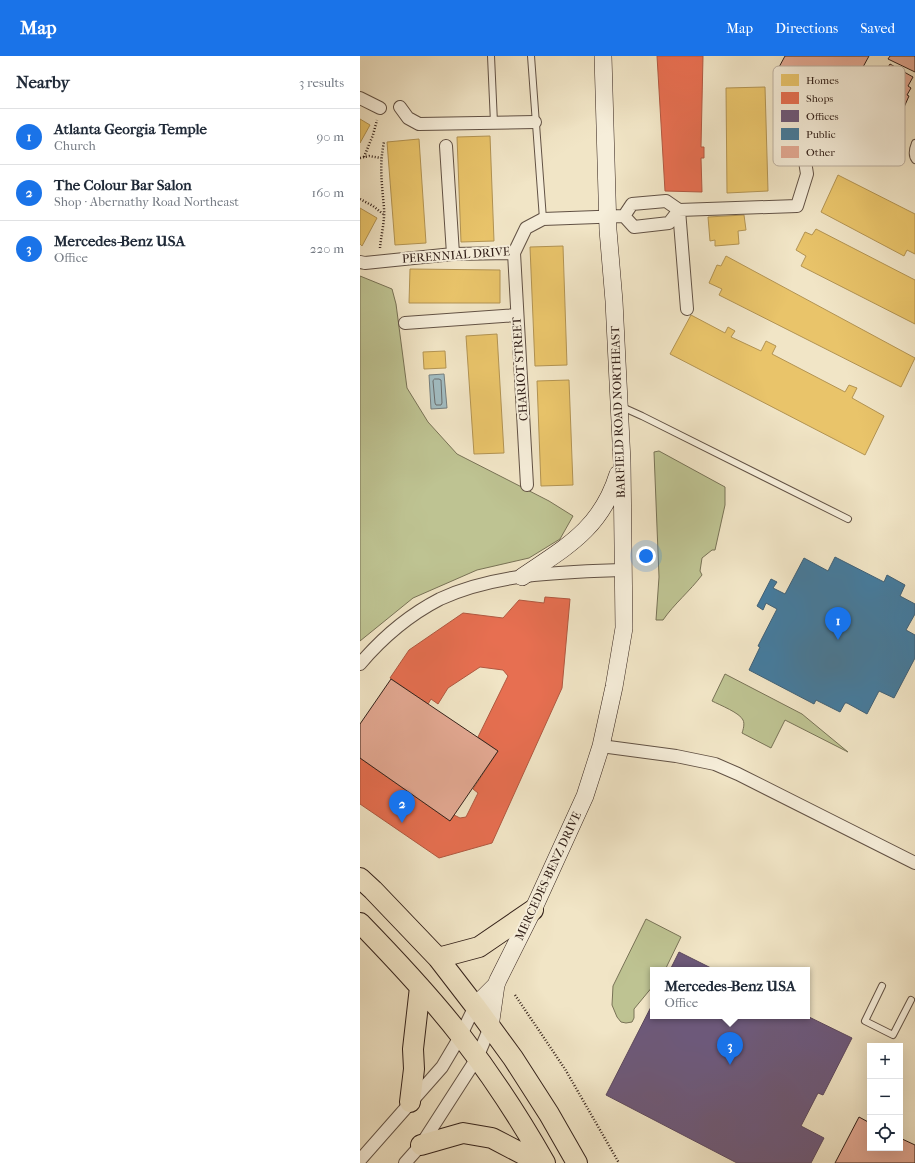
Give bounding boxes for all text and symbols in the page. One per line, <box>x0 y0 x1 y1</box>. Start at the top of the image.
text: Map <box>20 17 56 39</box>
text: Map <box>726 20 753 37</box>
text: Directions <box>775 20 838 37</box>
text: Saved <box>860 20 895 37</box>
legend <box>773 66 905 166</box>
text: Nearby <box>16 72 70 92</box>
text: Homes <box>806 74 839 87</box>
text: 3 results <box>299 75 344 90</box>
text: Shops <box>806 92 833 105</box>
text: Offices <box>806 110 839 123</box>
text: Atlanta Georgia Temple <box>54 120 207 138</box>
text: Public <box>806 128 836 141</box>
text: 1 <box>27 129 31 144</box>
text: 90 m <box>316 129 344 144</box>
text: Church <box>54 138 96 153</box>
text: Other <box>806 146 835 159</box>
text: The Colour Bar Salon <box>54 176 192 194</box>
text: 2 <box>26 185 32 200</box>
text: 160 m <box>312 185 344 200</box>
text: Shop · Abernathy Road Northeast <box>54 194 239 209</box>
text: Mercedes-Benz USA <box>54 232 185 250</box>
text: 3 <box>26 241 32 256</box>
text: 220 m <box>310 241 344 256</box>
street label: PERENNIAL DRIVE <box>401 244 511 266</box>
text: Office <box>54 250 88 265</box>
street label: CHARIOT STREET <box>509 315 531 422</box>
street label: BARFIELD ROAD NORTHEAST <box>608 325 628 498</box>
your location <box>636 546 656 566</box>
pin: 1 <box>825 607 851 640</box>
pin: 2 <box>389 790 415 823</box>
street label: MERCEDES-BENZ DRIVE <box>512 810 584 942</box>
popup <box>650 967 810 1019</box>
text: Mercedes-Benz USA <box>664 977 796 995</box>
text: Office <box>664 995 698 1010</box>
pin: 3 <box>717 1032 743 1065</box>
map controls <box>867 1043 903 1151</box>
button: + <box>867 1043 903 1079</box>
button: − <box>867 1079 903 1115</box>
button: locate <box>867 1115 903 1151</box>

